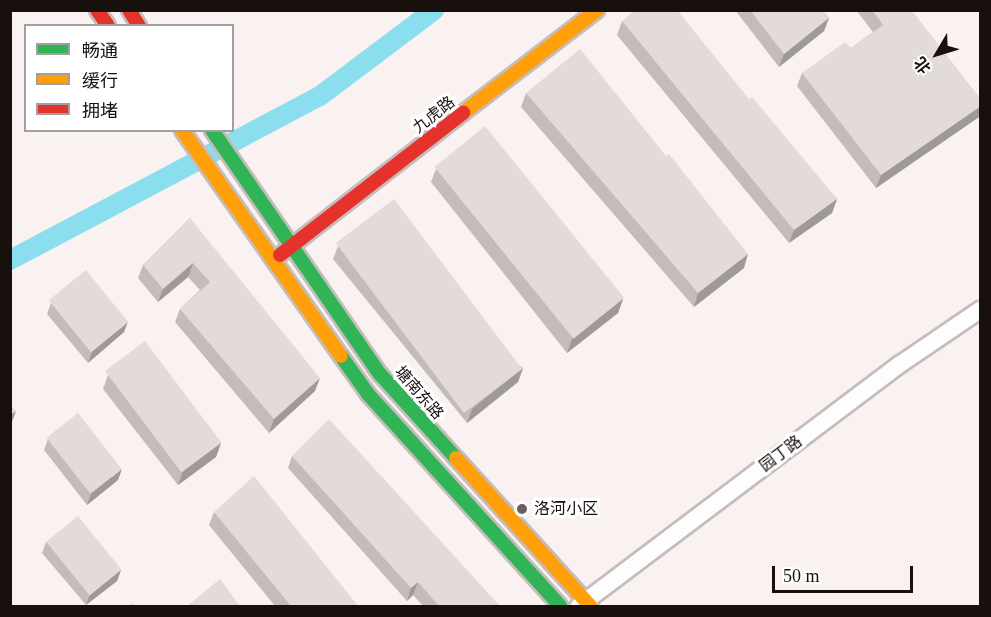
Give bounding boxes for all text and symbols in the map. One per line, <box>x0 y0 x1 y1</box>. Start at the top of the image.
legend <box>24 24 234 132</box>
north arrow <box>907 24 967 84</box>
text: 畅通 <box>82 41 118 61</box>
text: 北 <box>911 54 934 77</box>
text: 缓行 <box>82 71 118 91</box>
street label: 九虎路 <box>409 93 459 137</box>
text: 拥堵 <box>82 101 118 121</box>
street label: 塘南东路 <box>391 363 447 423</box>
street label: 园丁路 <box>756 432 806 476</box>
place label: 洛河小区 <box>534 499 598 519</box>
marker: 洛河小区 <box>515 502 529 516</box>
scale bar <box>775 554 916 592</box>
text: 50 m <box>783 566 820 586</box>

